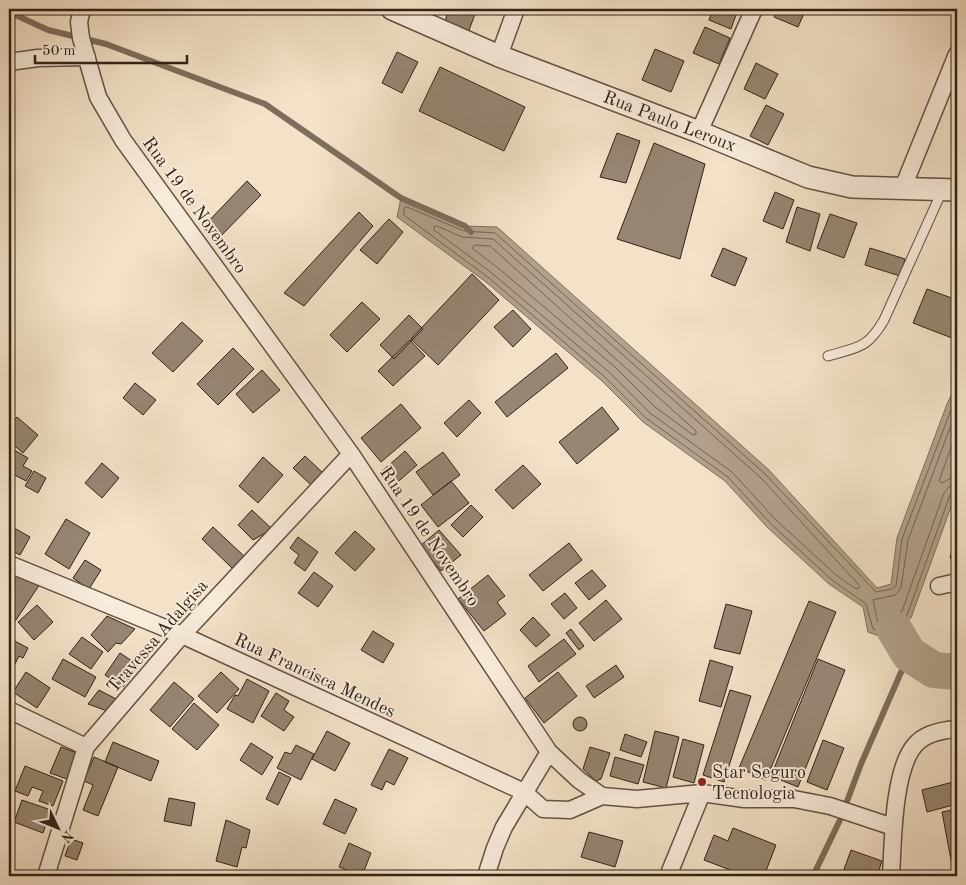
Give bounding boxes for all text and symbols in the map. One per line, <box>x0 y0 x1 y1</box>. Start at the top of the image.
scale bar <box>35 32 188 64</box>
text: 50 m <box>42 44 76 59</box>
street label: Rua Paulo Leroux <box>601 88 739 156</box>
street label: Rua 19 de Novembro <box>139 134 250 277</box>
street label: Rua 19 de Novembro <box>376 464 482 610</box>
street label: Travessa Adalgisa <box>104 577 212 697</box>
street label: Rua Francisca Mendes <box>231 631 398 721</box>
place label: Star Seguro Tecnologia <box>712 764 806 803</box>
marker: Star Seguro Tecnologia <box>696 776 708 788</box>
north arrow <box>32 802 82 852</box>
text: N <box>58 827 76 845</box>

